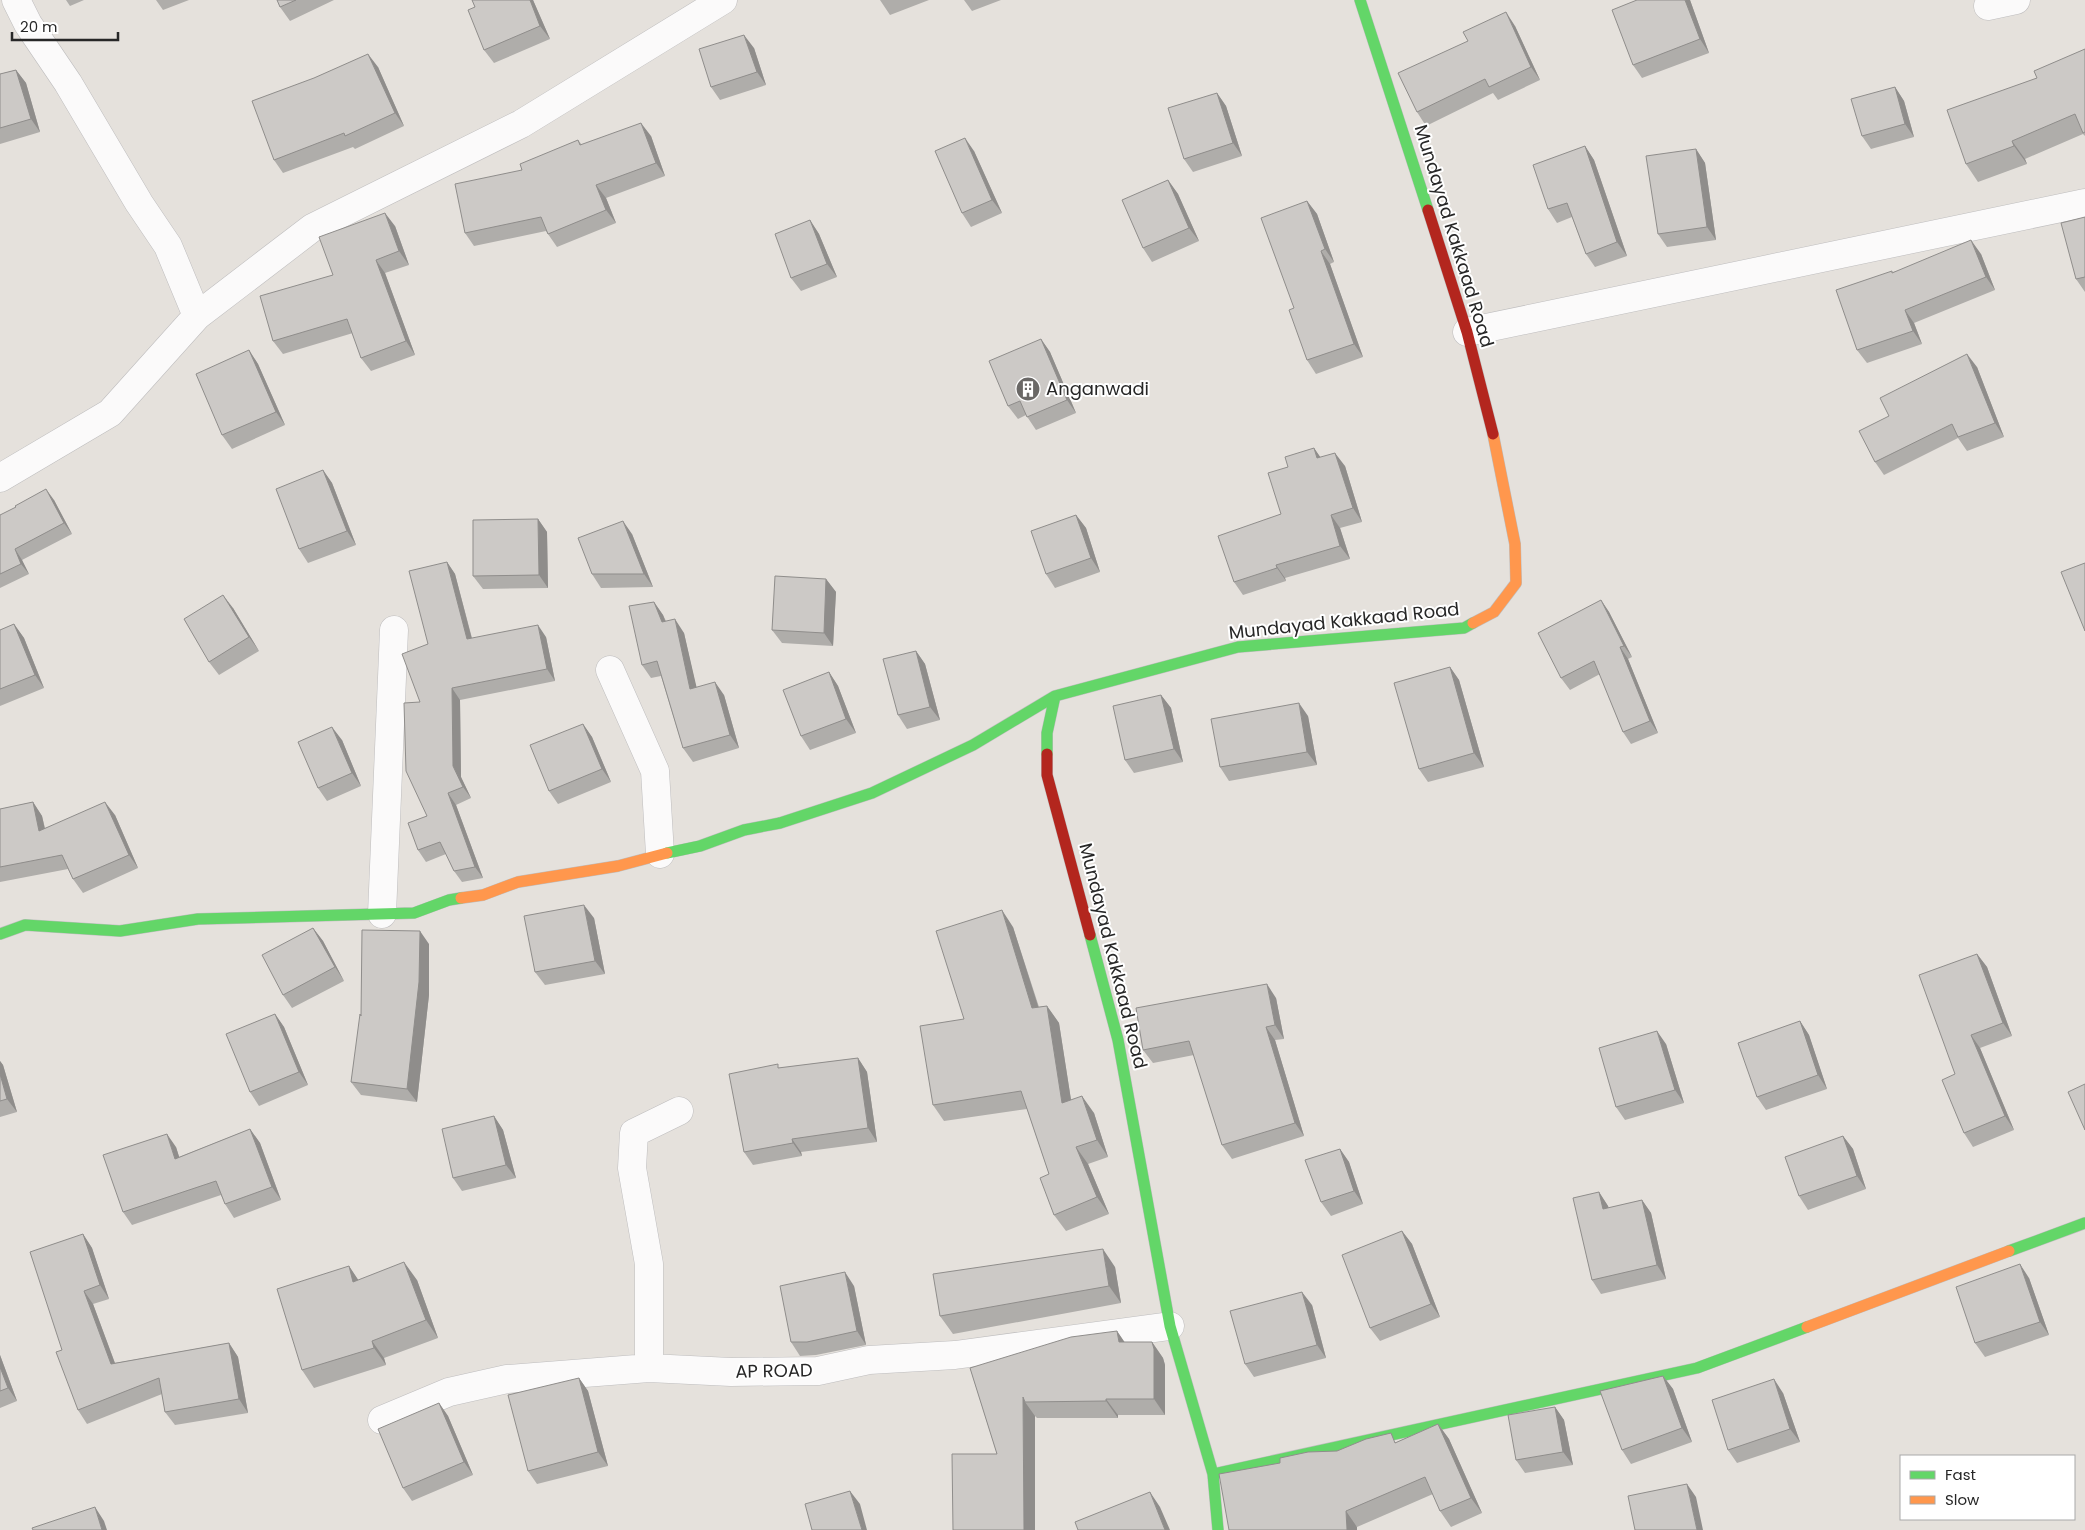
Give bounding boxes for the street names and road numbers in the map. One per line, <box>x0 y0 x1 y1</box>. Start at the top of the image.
street label: Mundayad Kakkaad Road <box>1409 121 1500 350</box>
street label: Mundayad Kakkaad Road <box>1227 596 1460 645</box>
street label: Mundayad Kakkaad Road <box>1073 840 1154 1071</box>
street label: AP ROAD <box>735 1357 813 1384</box>

